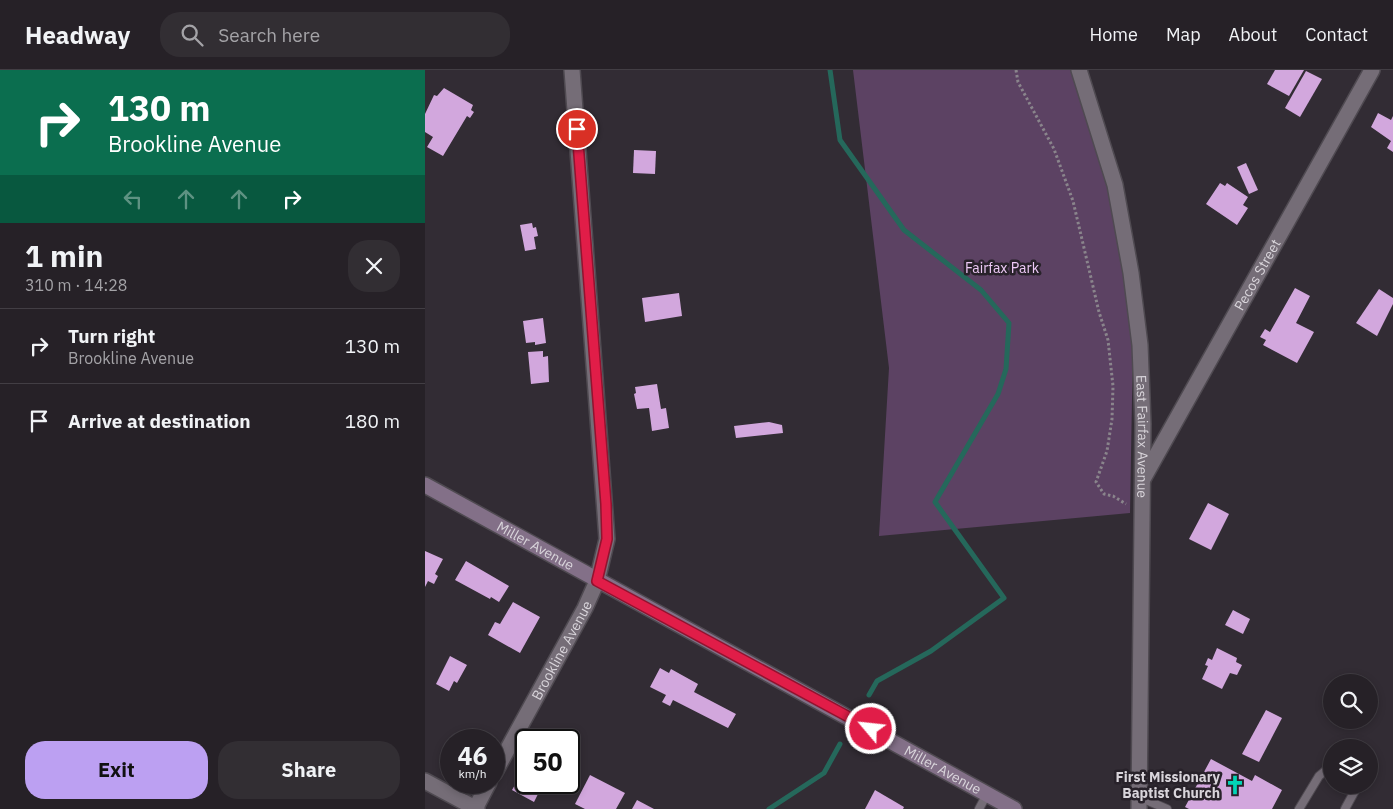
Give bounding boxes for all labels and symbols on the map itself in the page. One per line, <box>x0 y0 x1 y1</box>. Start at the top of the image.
pin <box>556 108 598 150</box>
street label: Pecos Street <box>1230 236 1285 314</box>
park label: Fairfax Park <box>965 259 1040 277</box>
street label: East Fairfax Avenue <box>1132 374 1152 498</box>
street label: Miller Avenue <box>494 517 577 574</box>
street label: Brookline Avenue <box>527 598 596 703</box>
position arrow <box>844 702 896 754</box>
speed limit sign: 50 <box>515 729 580 794</box>
street label: Miller Avenue <box>901 741 985 798</box>
place label: First Missionary Baptist Church <box>1116 768 1221 802</box>
church icon: First Missionary Baptist Church <box>1224 774 1246 796</box>

